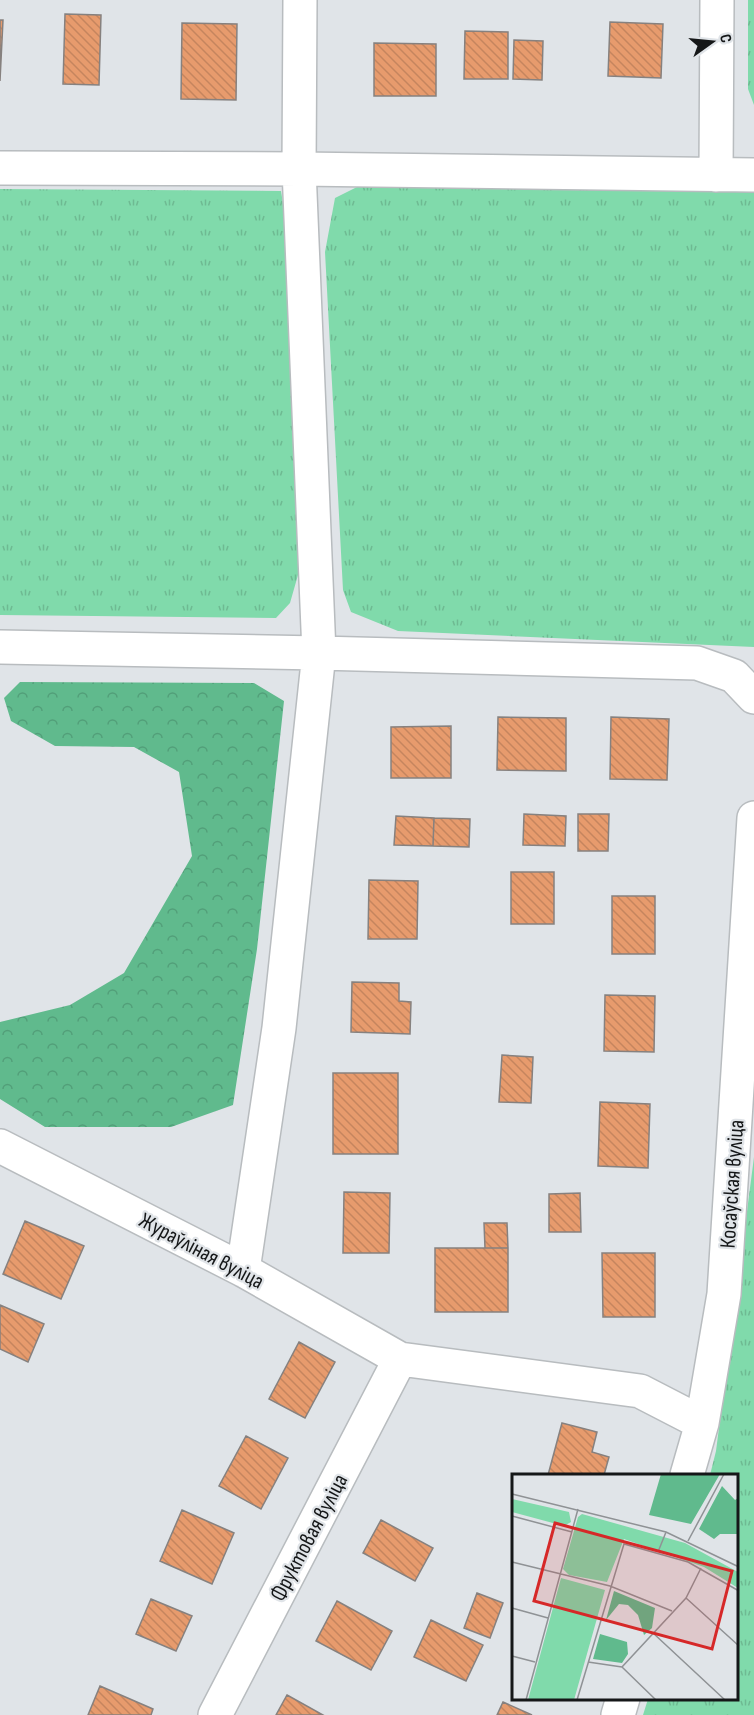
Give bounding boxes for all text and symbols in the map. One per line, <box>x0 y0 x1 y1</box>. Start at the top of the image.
north arrow <box>682 12 742 72</box>
text: С <box>715 32 735 45</box>
street label: Косаўская вуліца <box>715 1119 750 1249</box>
street label: Жураўліная вуліца <box>134 1207 268 1295</box>
street label: Фруктовая вуліца <box>265 1470 354 1606</box>
inset map <box>512 1474 739 1700</box>

